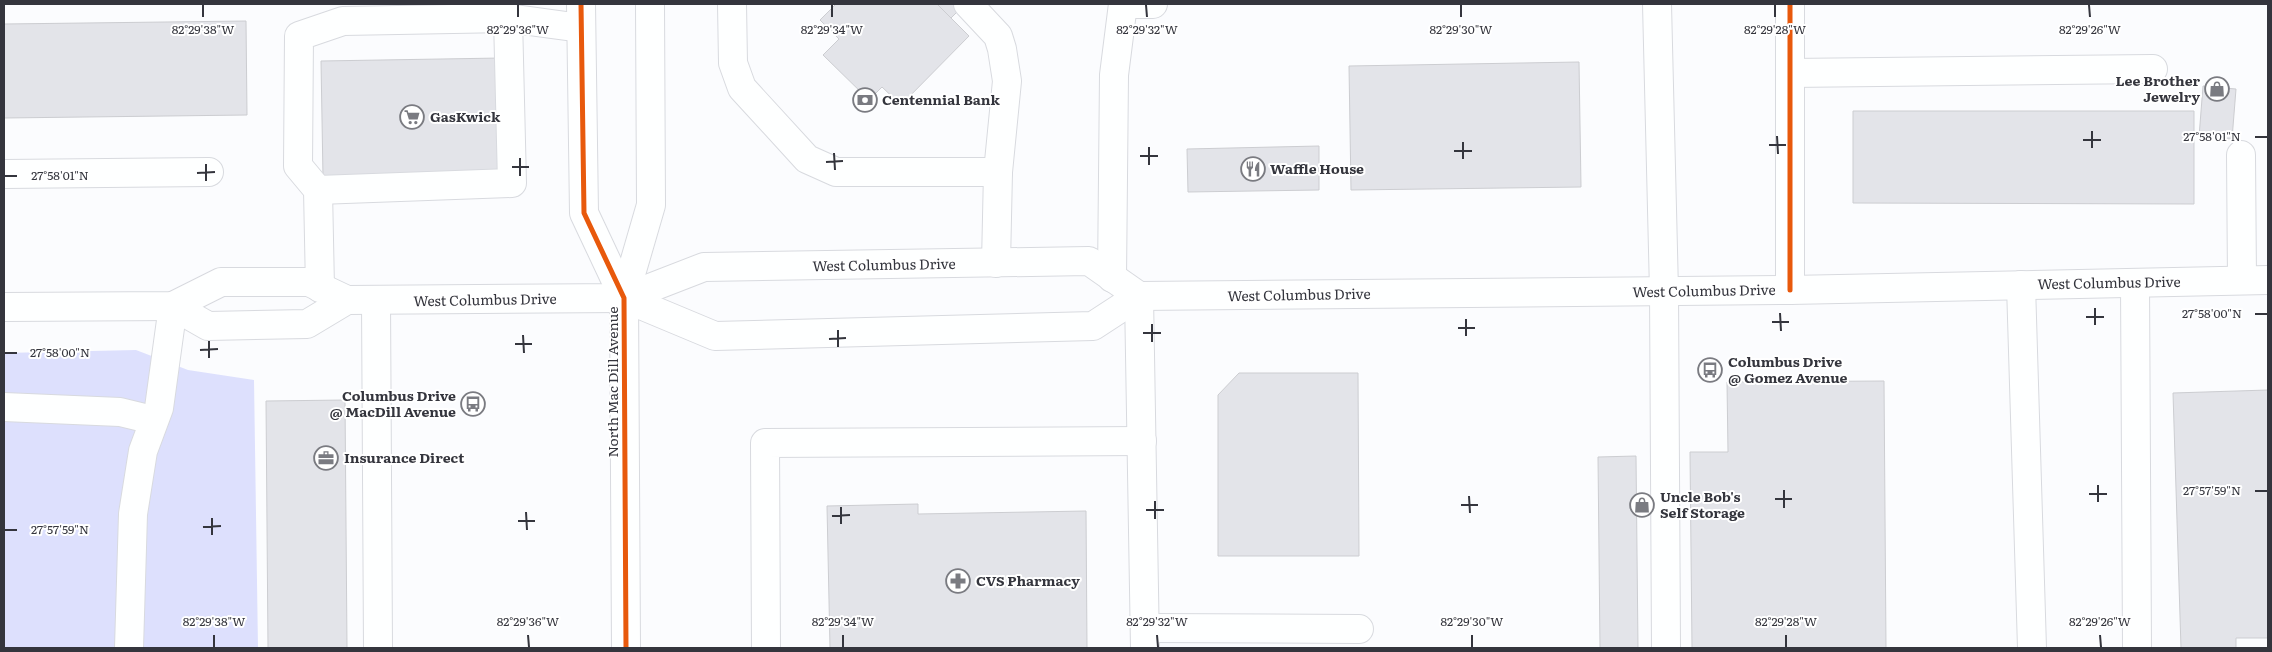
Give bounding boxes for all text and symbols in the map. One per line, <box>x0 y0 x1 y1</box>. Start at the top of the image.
text: 82°29'38"W <box>172 20 234 38</box>
text: 82°29'36"W <box>487 20 549 38</box>
text: 82°29'34"W <box>801 20 863 38</box>
text: 82°29'32"W <box>1116 20 1178 38</box>
text: 82°29'30"W <box>1430 20 1492 38</box>
text: 82°29'28"W <box>1744 20 1806 38</box>
text: 82°29'26"W <box>2059 20 2121 38</box>
place label: Lee Brother Jewelry <box>2116 70 2200 106</box>
shop icon: Lee Brother Jewelry <box>2204 76 2230 102</box>
bank icon: Centennial Bank <box>852 87 878 113</box>
place label: Centennial Bank <box>882 89 1000 109</box>
supermarket icon: GasKwick <box>399 104 425 130</box>
place label: GasKwick <box>430 106 501 126</box>
text: 27°58'01"N <box>2183 127 2241 145</box>
restaurant icon: Waffle House <box>1240 156 1266 182</box>
place label: Waffle House <box>1270 158 1364 178</box>
text: 27°58'01"N <box>31 166 89 184</box>
street label: West Columbus Drive <box>812 253 956 275</box>
street label: West Columbus Drive <box>2037 271 2181 293</box>
street label: West Columbus Drive <box>1632 279 1776 301</box>
street label: West Columbus Drive <box>1227 283 1371 305</box>
street label: West Columbus Drive <box>413 288 557 310</box>
text: 27°58'00"N <box>2182 304 2242 322</box>
street label: North Mac Dill Avenue <box>602 306 622 458</box>
text: 27°58'00"N <box>30 343 90 361</box>
place label: Columbus Drive @ Gomez Avenue <box>1728 351 1848 387</box>
bus stop icon: Columbus Drive @ Gomez Avenue <box>1697 357 1723 383</box>
place label: Columbus Drive @ MacDill Avenue <box>329 385 456 421</box>
bus stop icon: Columbus Drive @ MacDill Avenue <box>460 391 486 417</box>
office icon: Insurance Direct <box>313 445 339 471</box>
place label: Insurance Direct <box>344 447 465 467</box>
text: 27°57'59"N <box>2183 481 2241 499</box>
place label: Uncle Bob's Self Storage <box>1660 486 1745 522</box>
shop icon: Uncle Bob's Self Storage <box>1629 492 1655 518</box>
text: 27°57'59"N <box>31 520 89 538</box>
pharmacy icon: CVS Pharmacy <box>945 568 971 594</box>
place label: CVS Pharmacy <box>976 570 1080 590</box>
text: 82°29'38"W <box>183 612 245 630</box>
text: 82°29'36"W <box>497 612 559 630</box>
text: 82°29'34"W <box>812 612 874 630</box>
text: 82°29'32"W <box>1126 612 1188 630</box>
text: 82°29'30"W <box>1441 612 1503 630</box>
text: 82°29'28"W <box>1755 612 1817 630</box>
text: 82°29'26"W <box>2069 612 2131 630</box>

